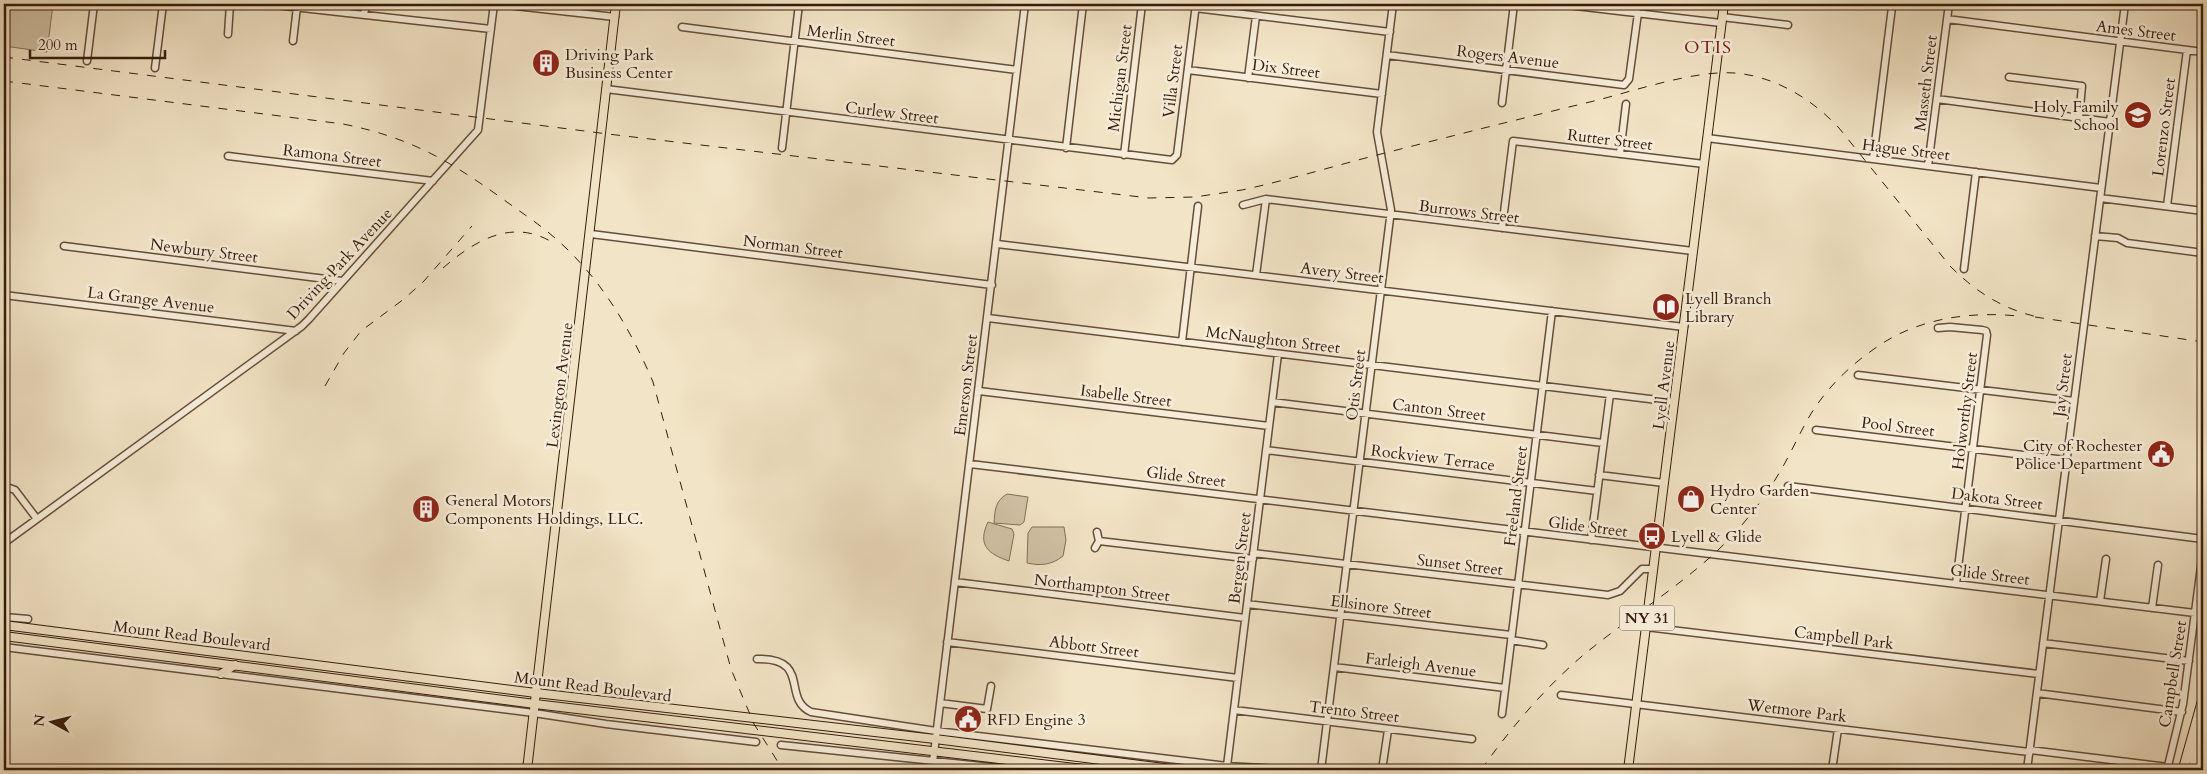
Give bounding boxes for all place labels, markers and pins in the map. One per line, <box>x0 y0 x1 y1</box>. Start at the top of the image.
place label: Driving Park Business Center <box>565 44 673 84</box>
building icon: Driving Park Business Center <box>531 48 561 78</box>
place label: Holy Family School <box>2034 96 2120 136</box>
school or university icon: Holy Family School <box>2123 100 2153 130</box>
place label: Lyell Branch Library <box>1685 288 1772 328</box>
library icon: Lyell Branch Library <box>1651 292 1681 322</box>
place label: City of Rochester Police Department <box>2015 435 2142 475</box>
public building icon: City of Rochester Police Department <box>2146 439 2176 469</box>
place label: Hydro Garden Center <box>1710 480 1809 520</box>
shop icon: Hydro Garden Center <box>1676 484 1706 514</box>
place label: General Motors Components Holdings, LLC. <box>445 490 643 530</box>
building icon: General Motors Components Holdings, LLC. <box>411 494 441 524</box>
bus stop icon: Lyell & Glide <box>1637 521 1667 551</box>
place label: Lyell & Glide <box>1671 526 1762 548</box>
public building icon: RFD Engine 3 <box>953 704 983 734</box>
place label: RFD Engine 3 <box>987 709 1086 731</box>

